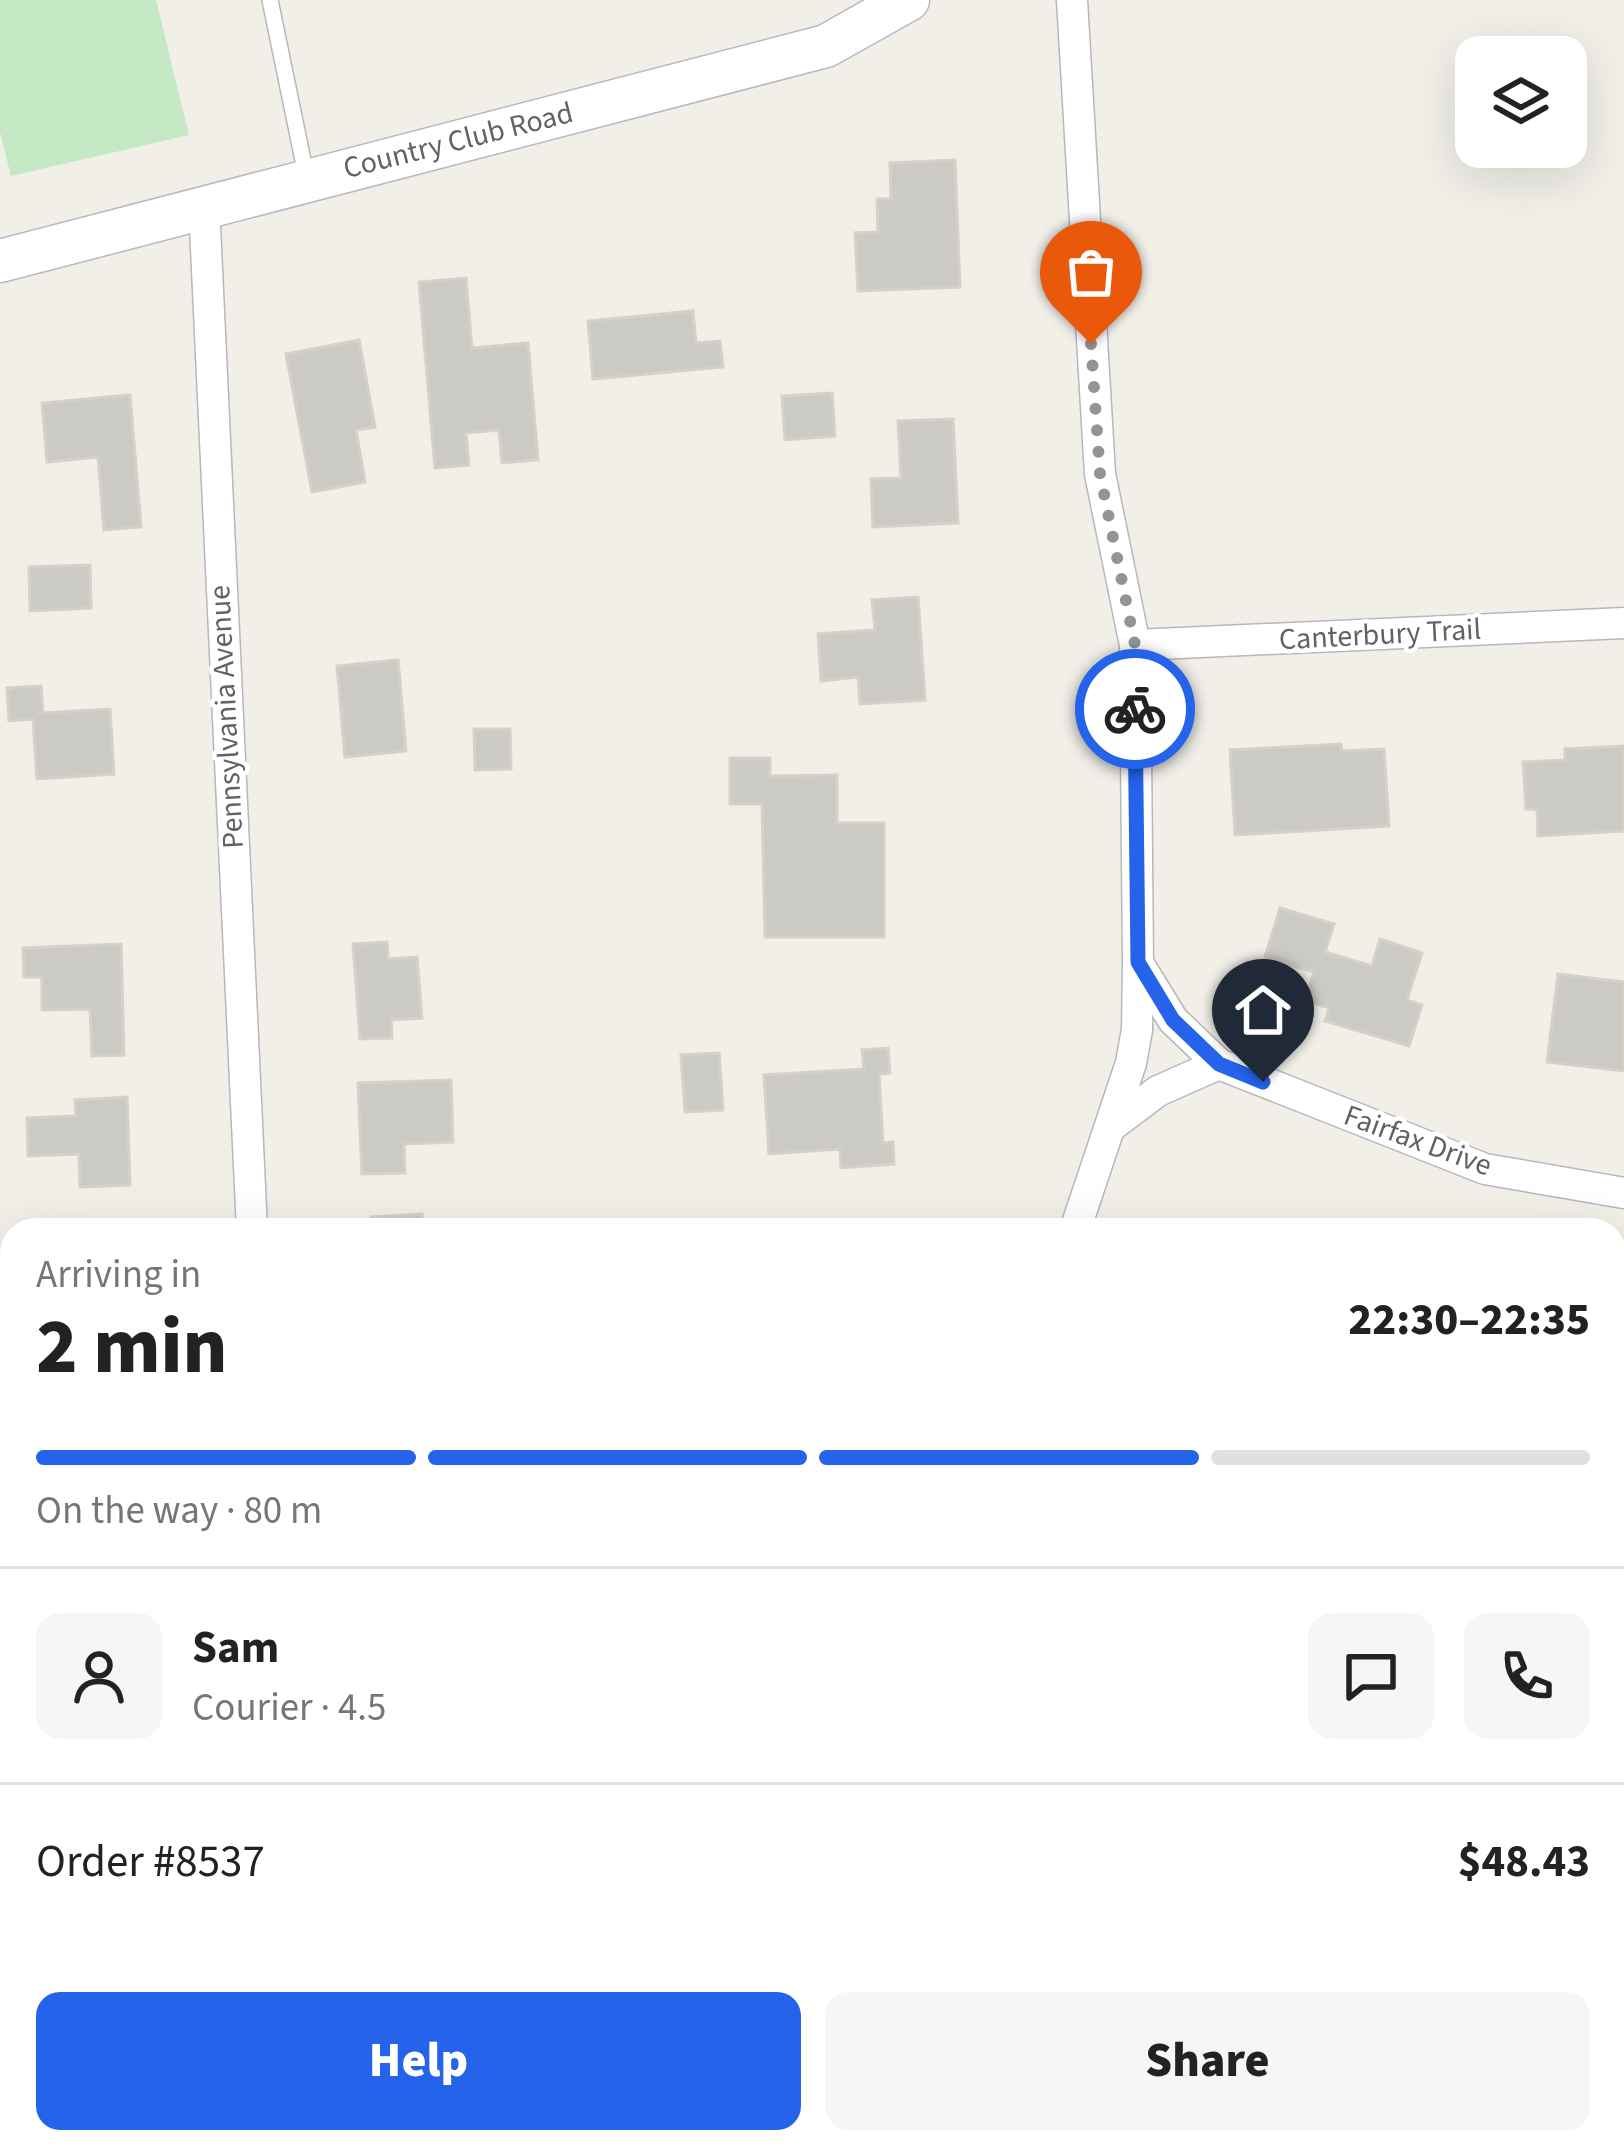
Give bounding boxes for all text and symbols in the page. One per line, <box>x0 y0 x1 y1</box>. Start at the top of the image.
map controls <box>1455 36 1587 168</box>
button: layers <box>1455 36 1587 168</box>
street label: Country Club Road <box>339 91 578 190</box>
pin <box>1040 221 1142 344</box>
icon: bag <box>1058 239 1124 305</box>
street label: Pennsylvania Avenue <box>198 584 255 850</box>
street label: Canterbury Trail <box>1278 608 1482 661</box>
courier <box>1075 649 1195 769</box>
icon: bike <box>1102 676 1168 742</box>
pin <box>1212 959 1314 1082</box>
icon: home <box>1230 977 1296 1043</box>
street label: Fairfax Drive <box>1338 1094 1498 1187</box>
text: Arriving in <box>36 1247 201 1303</box>
text: 22:30–22:35 <box>1348 1288 1590 1352</box>
text: 2 min <box>36 1292 228 1403</box>
text: On the way · 80 m <box>36 1483 322 1539</box>
button: person <box>36 1613 162 1739</box>
button: chat <box>1308 1613 1434 1739</box>
button: phone <box>1464 1613 1590 1739</box>
text: Sam <box>192 1616 279 1680</box>
text: Courier · 4.5 <box>192 1680 386 1736</box>
text: Order #8537 <box>36 1830 265 1894</box>
text: $48.43 <box>1458 1830 1590 1894</box>
button: Help <box>36 1992 801 2130</box>
button: Share <box>825 1992 1590 2130</box>

